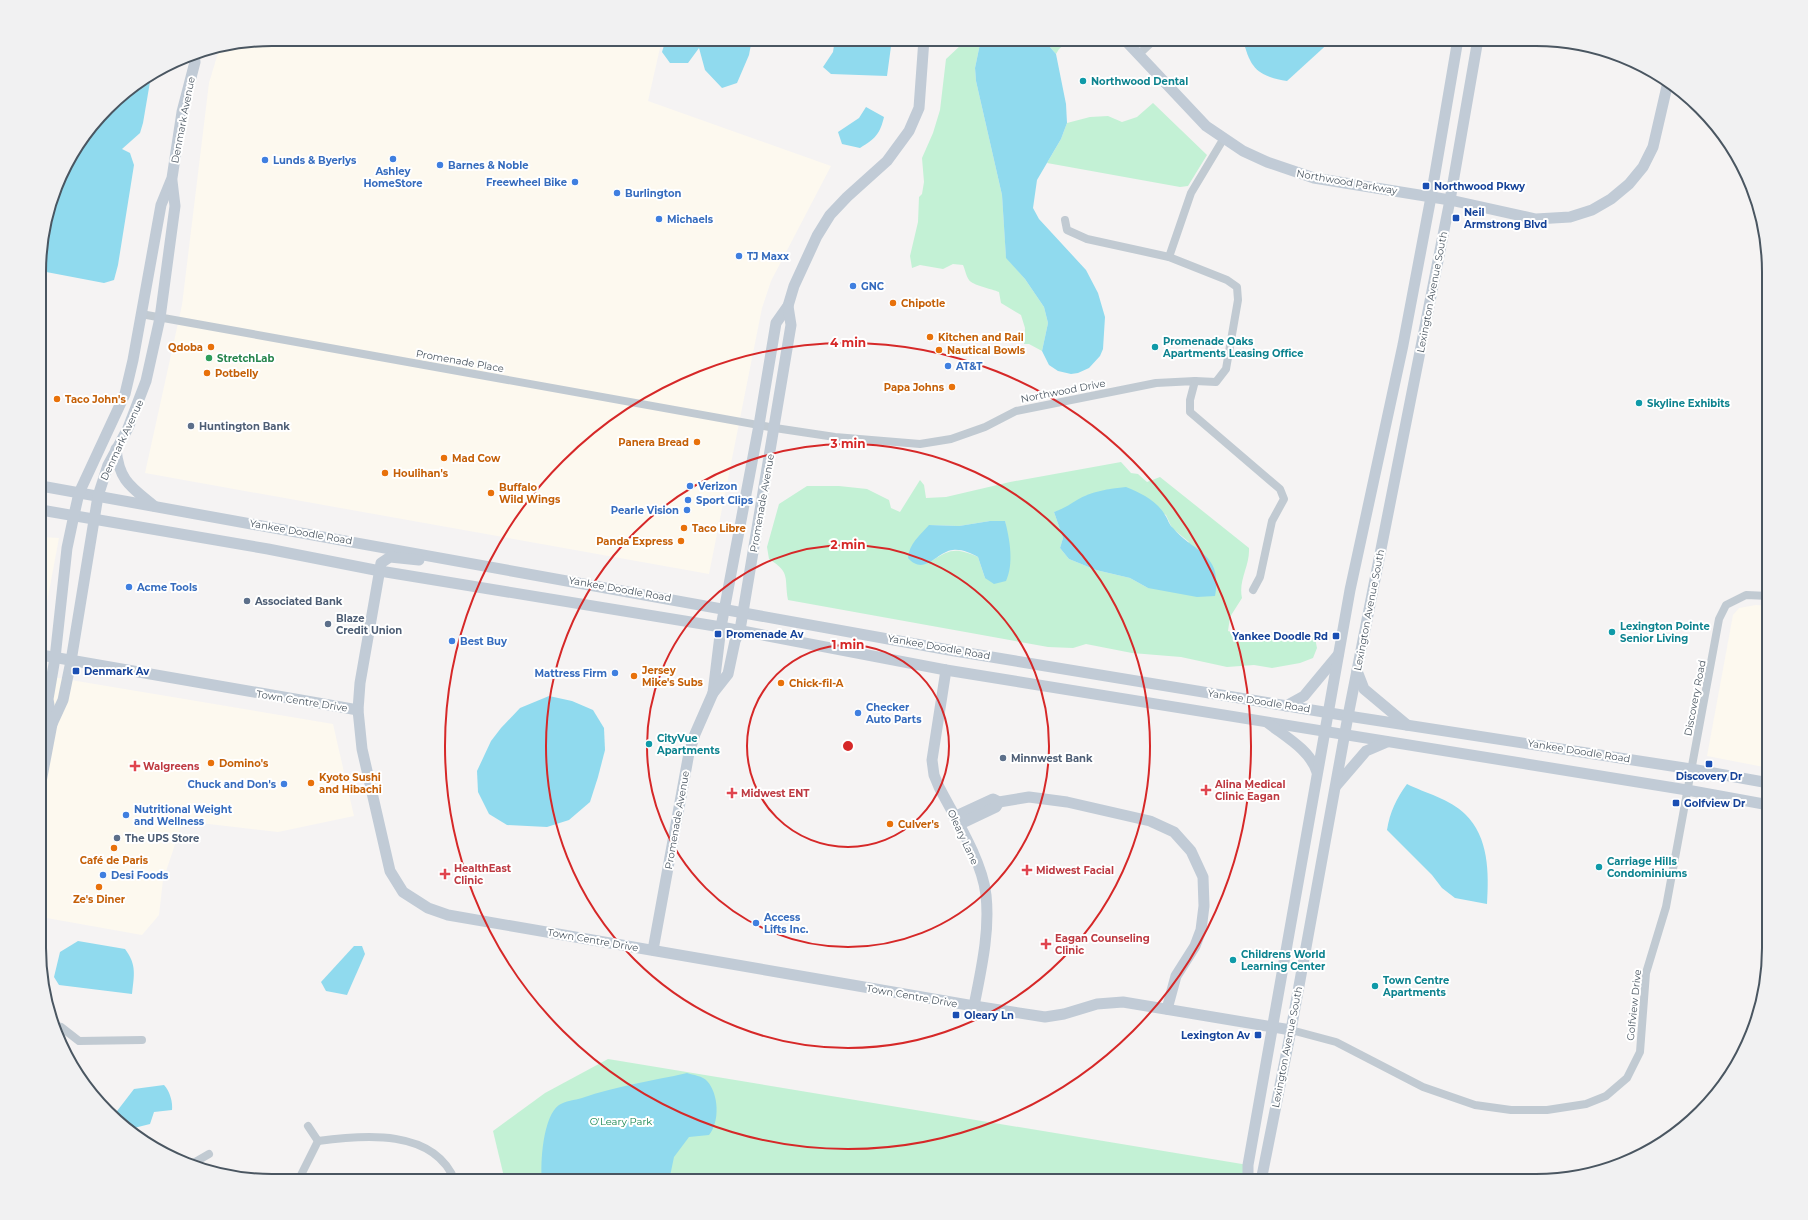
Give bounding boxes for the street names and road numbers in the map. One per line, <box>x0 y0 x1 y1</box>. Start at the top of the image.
street label: Denmark Avenue <box>168 76 198 164</box>
street label: Northwood Parkway <box>1296 167 1399 197</box>
street label: Lexington Avenue South <box>1414 230 1450 354</box>
street label: Promenade Place <box>415 347 505 375</box>
street label: Northwood Drive <box>1020 376 1106 406</box>
street label: Denmark Avenue <box>98 397 146 483</box>
street label: Promenade Avenue <box>747 453 777 553</box>
street label: Yankee Doodle Road <box>249 517 353 547</box>
street label: Lexington Avenue South <box>1351 548 1387 672</box>
street label: Yankee Doodle Road <box>568 574 672 604</box>
street label: Yankee Doodle Road <box>887 632 991 662</box>
street label: Discovery Road <box>1681 659 1709 737</box>
street label: Yankee Doodle Road <box>1207 686 1311 716</box>
street label: Town Centre Drive <box>256 687 348 715</box>
street label: Yankee Doodle Road <box>1527 736 1631 766</box>
street label: Promenade Avenue <box>662 770 692 870</box>
street label: Oleary Lane <box>945 807 981 867</box>
street label: Town Centre Drive <box>547 926 639 954</box>
street label: Golfview Drive <box>1624 969 1644 1041</box>
street label: Town Centre Drive <box>866 982 958 1010</box>
street label: Lexington Avenue South <box>1269 985 1305 1109</box>

